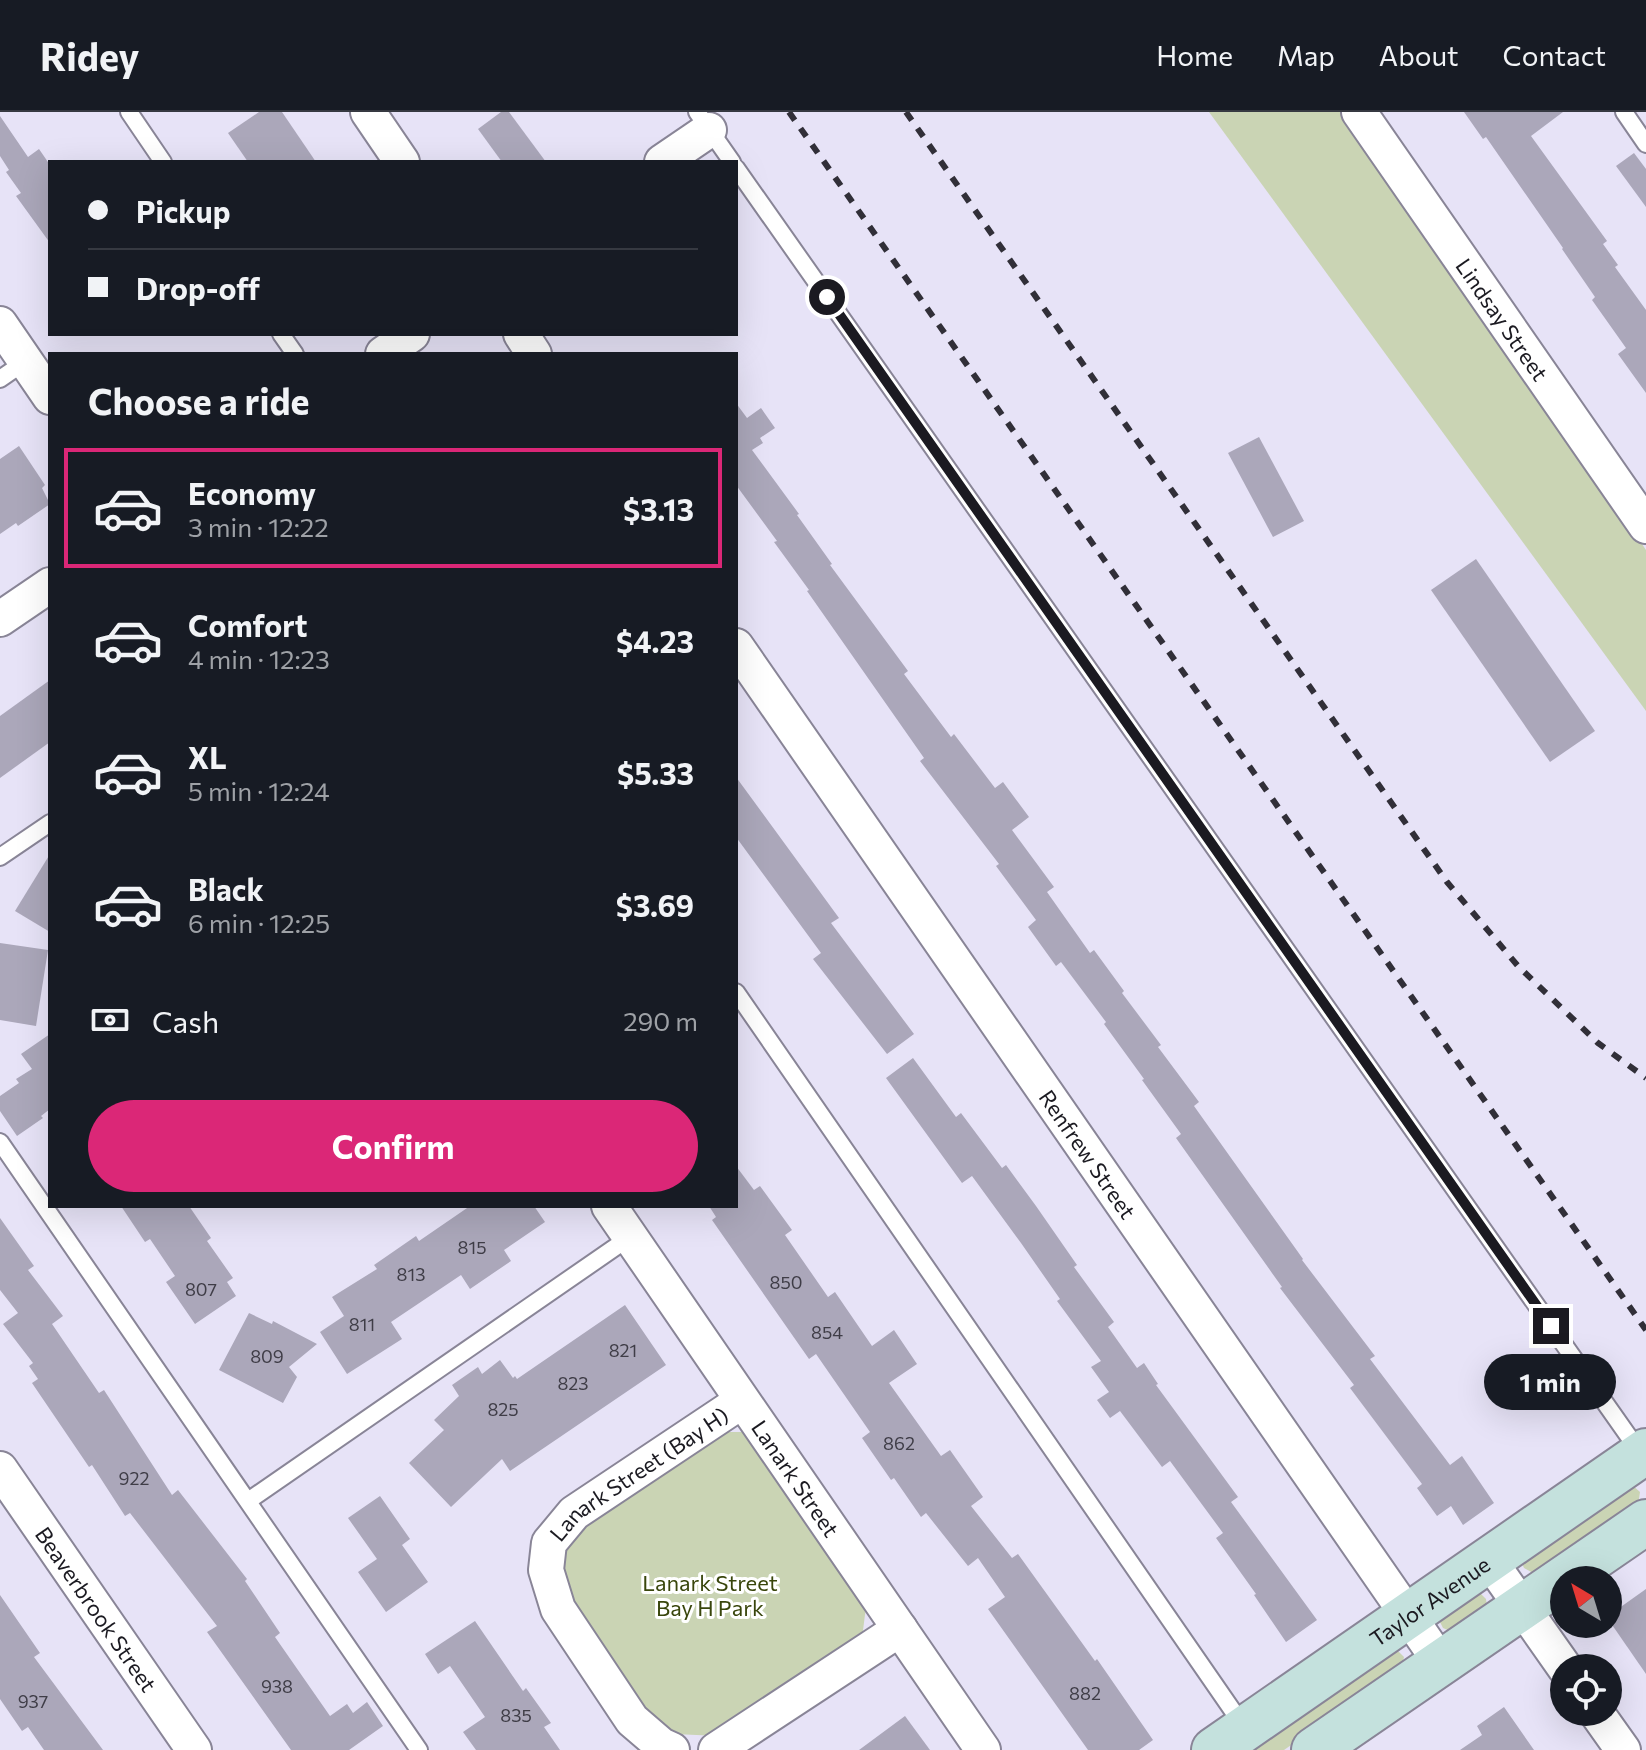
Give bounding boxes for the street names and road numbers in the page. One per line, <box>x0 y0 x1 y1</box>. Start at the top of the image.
street label: Lindsay Street <box>1451 253 1554 385</box>
street label: Renfrew Street <box>1034 1084 1142 1224</box>
street label: Lanark Street (Bay H) <box>543 1401 733 1546</box>
street label: Lanark Street <box>746 1414 845 1541</box>
street label: Beaverbrook Street <box>30 1521 163 1697</box>
street label: Taylor Avenue <box>1364 1550 1495 1652</box>

